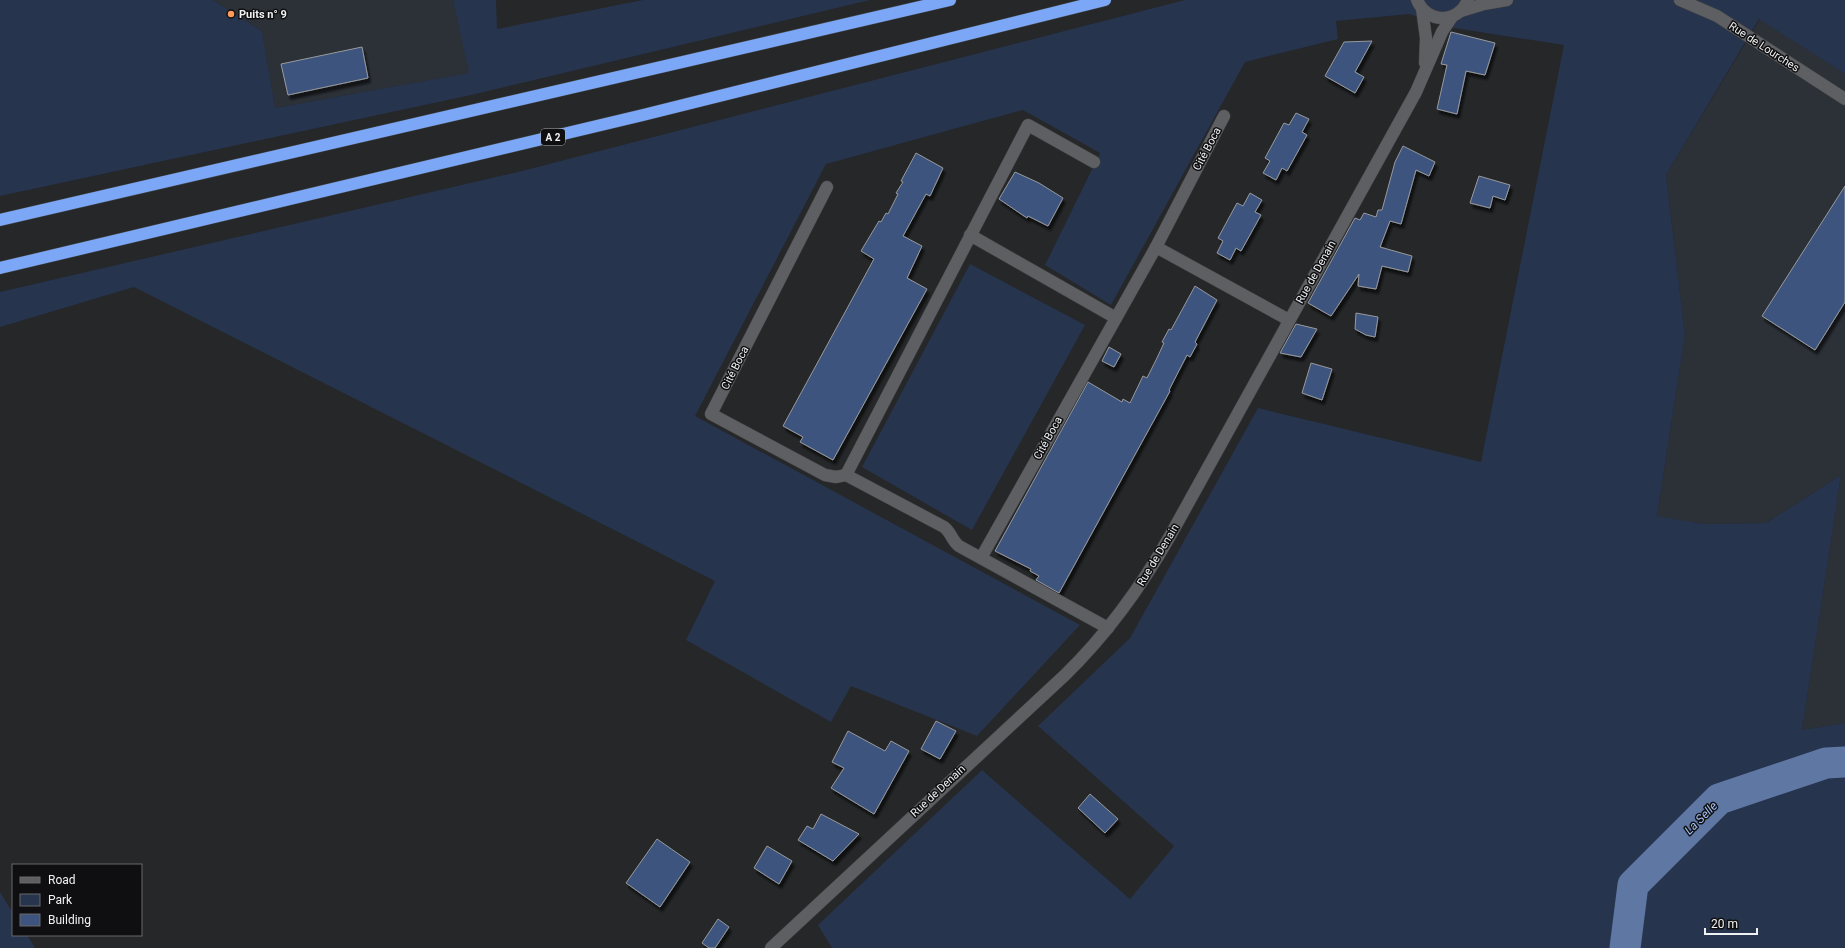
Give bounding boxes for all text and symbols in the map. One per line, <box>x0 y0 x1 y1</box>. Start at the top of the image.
place label: Puits n° 9 <box>239 8 287 21</box>
marker: Puits n° 9 <box>226 9 236 19</box>
street label: Rue de Lourches <box>1726 19 1802 75</box>
street label: Cité Boca <box>1190 125 1224 173</box>
road number: A 2 <box>541 129 565 145</box>
street label: Rue de Denain <box>1293 238 1339 306</box>
street label: Cité Boca <box>719 344 751 392</box>
street label: Cité Boca <box>1031 414 1065 462</box>
street label: Rue de Denain <box>1134 522 1182 588</box>
street label: Rue de Denain <box>908 762 968 820</box>
water label: La Selle <box>1682 799 1720 837</box>
legend <box>12 864 142 936</box>
text: Road <box>48 873 76 887</box>
text: Park <box>48 893 73 907</box>
scale bar <box>1705 910 1757 936</box>
text: Building <box>48 913 91 927</box>
text: 20 m <box>1711 917 1738 931</box>

